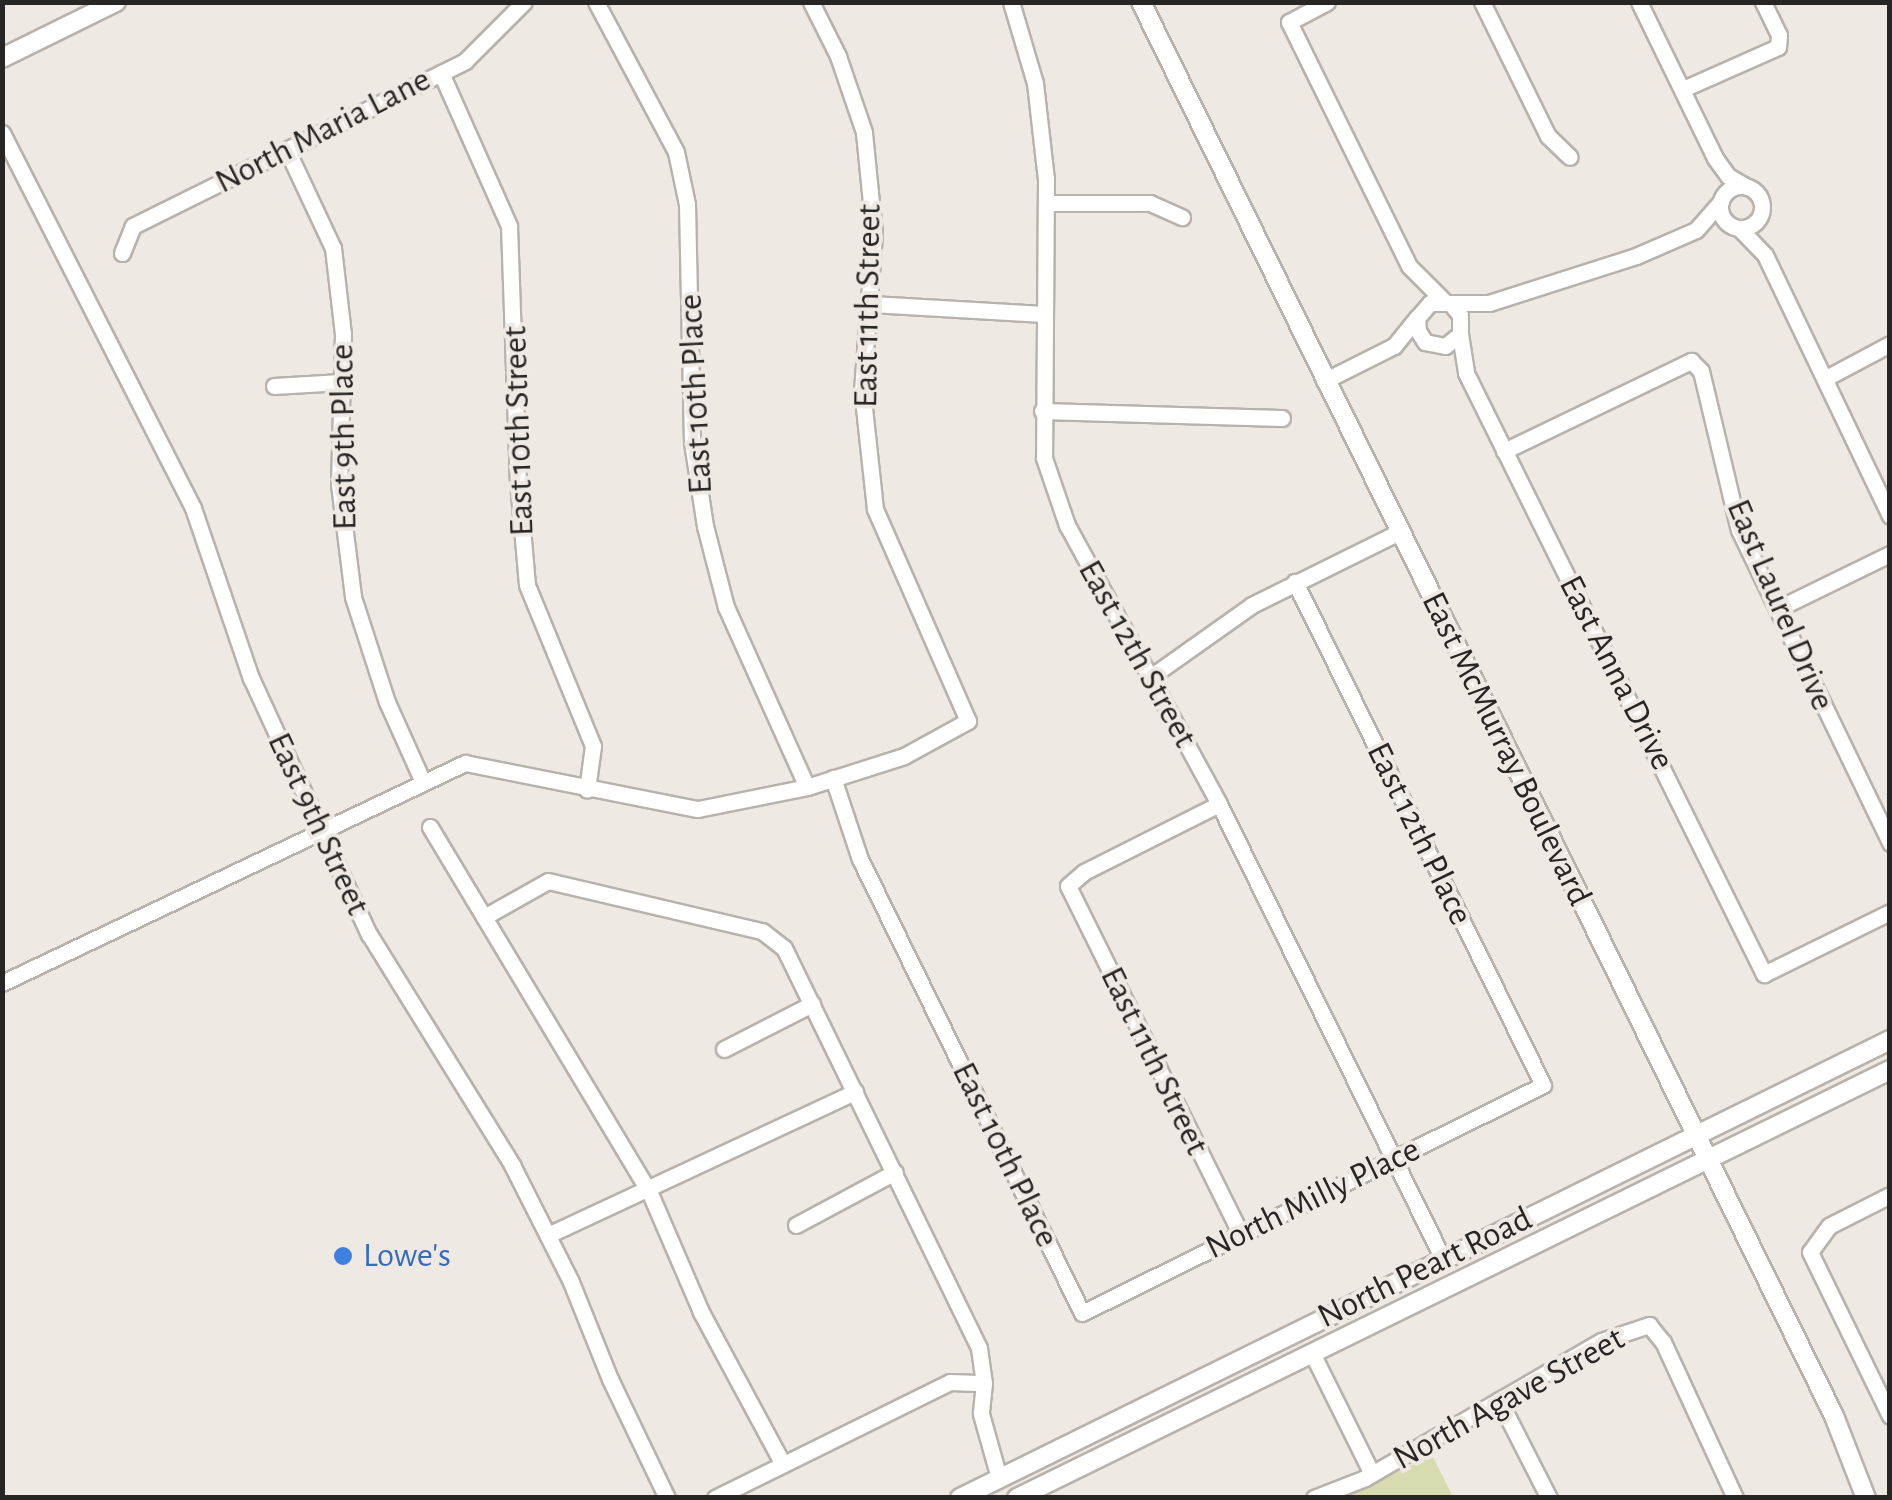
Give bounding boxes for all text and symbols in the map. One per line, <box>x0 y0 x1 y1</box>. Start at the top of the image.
street label: North Maria Lane <box>208 59 438 203</box>
street label: East 11th Street <box>845 204 891 408</box>
street label: East 10th Place <box>670 293 722 495</box>
street label: East 10th Street <box>494 325 544 537</box>
street label: East 9th Place <box>321 343 367 531</box>
street label: East Laurel Drive <box>1717 493 1843 717</box>
street label: East 12th Street <box>1068 553 1206 755</box>
street label: East Anna Drive <box>1549 569 1683 777</box>
street label: East McMurray Boulevard <box>1412 585 1600 913</box>
street label: East 9th Street <box>258 726 378 922</box>
street label: East 12th Place <box>1357 736 1481 932</box>
street label: East 11th Street <box>1090 960 1218 1162</box>
street label: East 10th Place <box>942 1056 1068 1254</box>
street label: North Milly Place <box>1199 1129 1427 1269</box>
street label: North Peart Road <box>1311 1198 1539 1338</box>
place label: Lowe's <box>363 1235 451 1277</box>
marker: Lowe's <box>332 1245 354 1267</box>
street label: North Agave Street <box>1386 1318 1632 1480</box>

